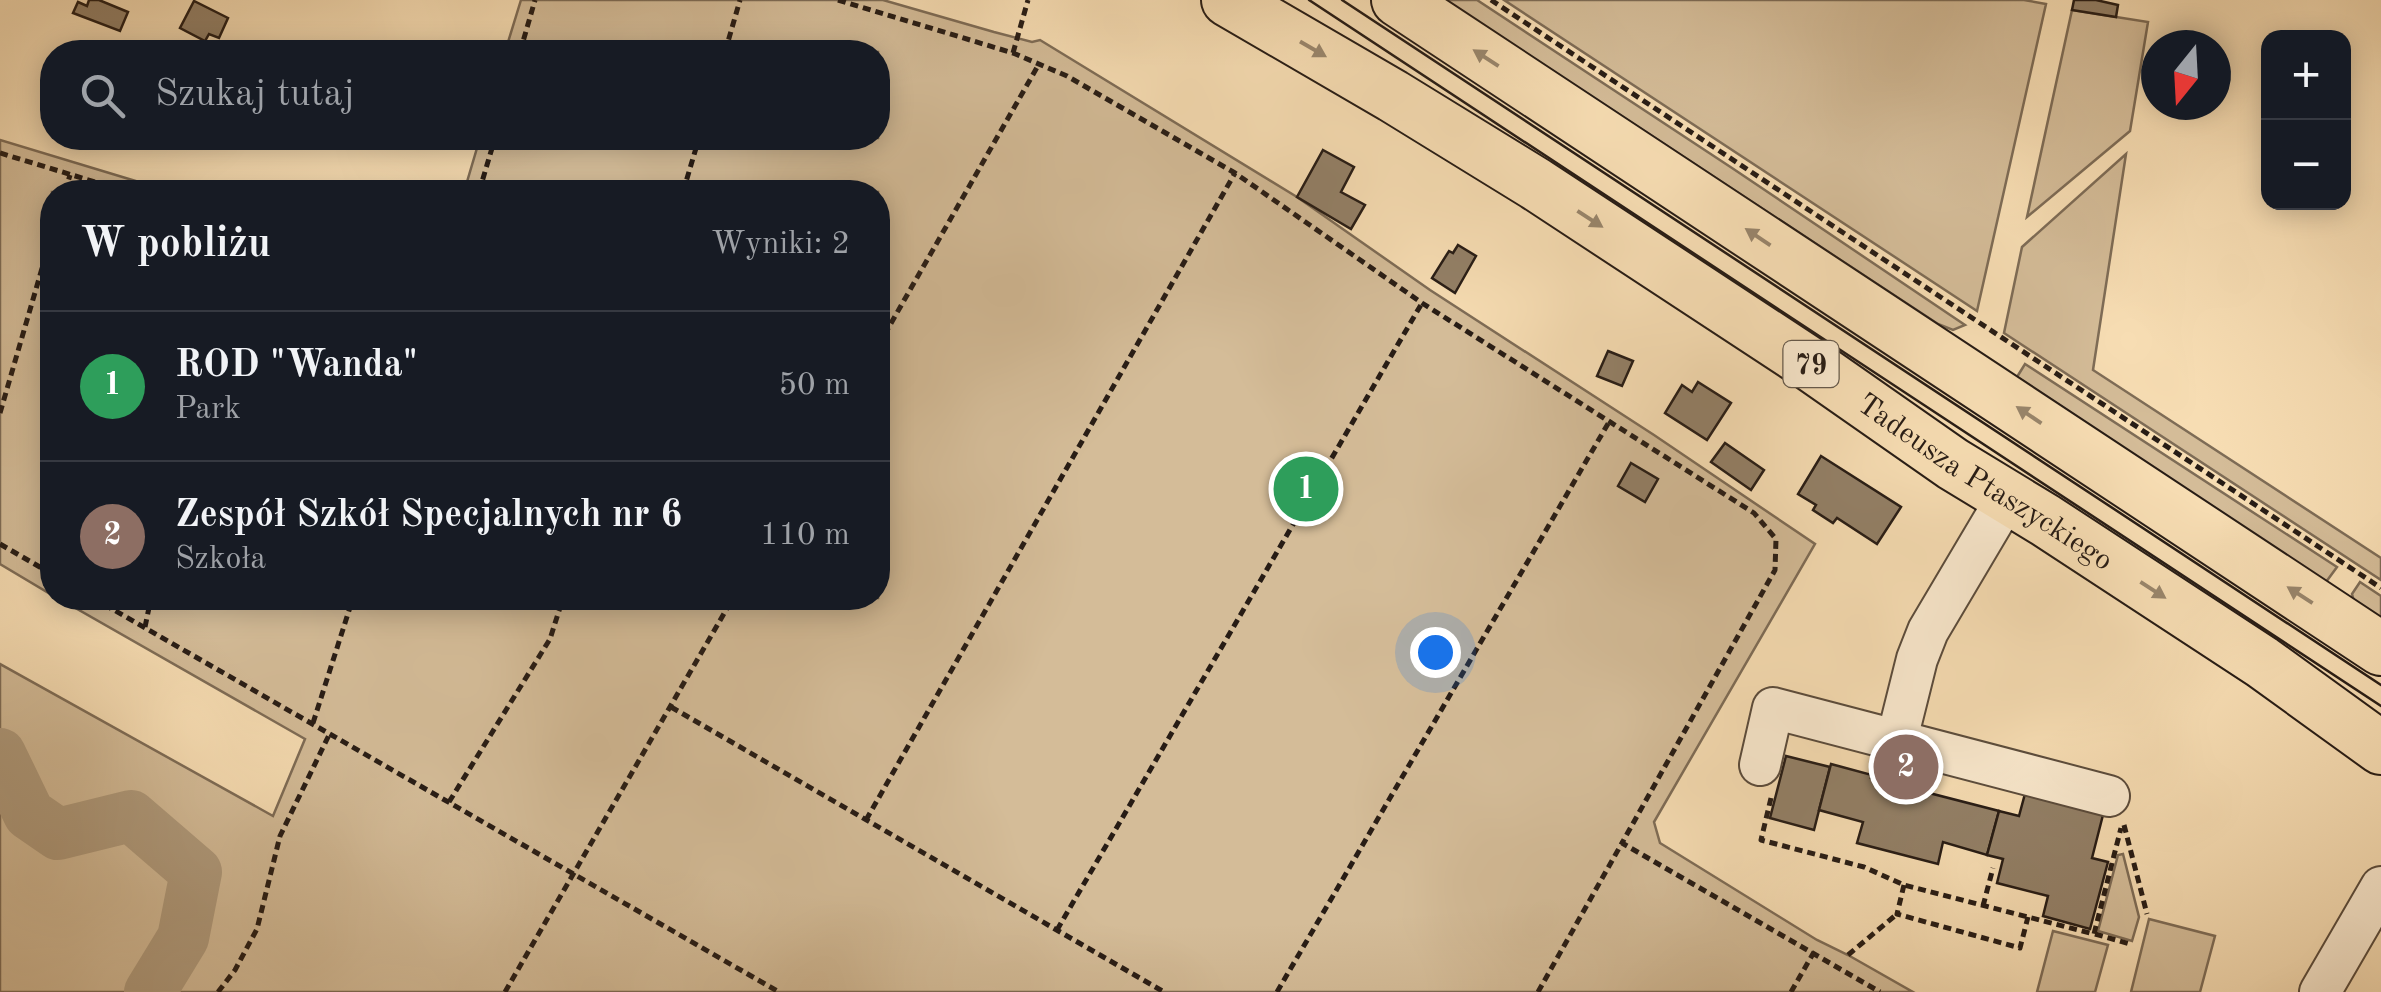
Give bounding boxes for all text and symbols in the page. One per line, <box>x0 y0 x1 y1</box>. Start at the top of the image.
north arrow <box>2141 30 2231 120</box>
map controls <box>2261 30 2351 210</box>
button: + <box>2261 30 2351 120</box>
search box <box>40 40 890 150</box>
one-way arrow <box>1299 40 1327 57</box>
one-way arrow <box>1473 49 1500 67</box>
icon: search <box>75 68 130 123</box>
text: Szukaj tutaj <box>155 76 355 114</box>
button: − <box>2261 120 2351 210</box>
one-way arrow <box>1576 209 1603 228</box>
text: W pobliżu <box>80 224 271 266</box>
one-way arrow <box>1744 228 1771 246</box>
text: Wyniki: 2 <box>711 229 850 261</box>
road number: 79 <box>1784 341 1838 387</box>
text: ROD "Wanda" <box>175 347 418 385</box>
text: 1 <box>103 370 122 402</box>
text: 50 m <box>779 370 850 402</box>
street label: Tadeusza Ptaszyckiego <box>1851 389 2117 577</box>
text: Park <box>175 394 241 426</box>
one-way arrow <box>2016 406 2043 425</box>
pin: 1 <box>1274 452 1338 526</box>
text: Zespół Szkół Specjalnych nr 6 <box>175 497 682 535</box>
text: 2 <box>103 520 122 552</box>
text: 110 m <box>760 520 850 552</box>
text: Szkoła <box>175 544 266 576</box>
one-way arrow <box>2139 581 2167 599</box>
one-way arrow <box>2286 587 2313 605</box>
your location <box>1410 627 1461 678</box>
pin: 2 <box>1874 730 1938 804</box>

